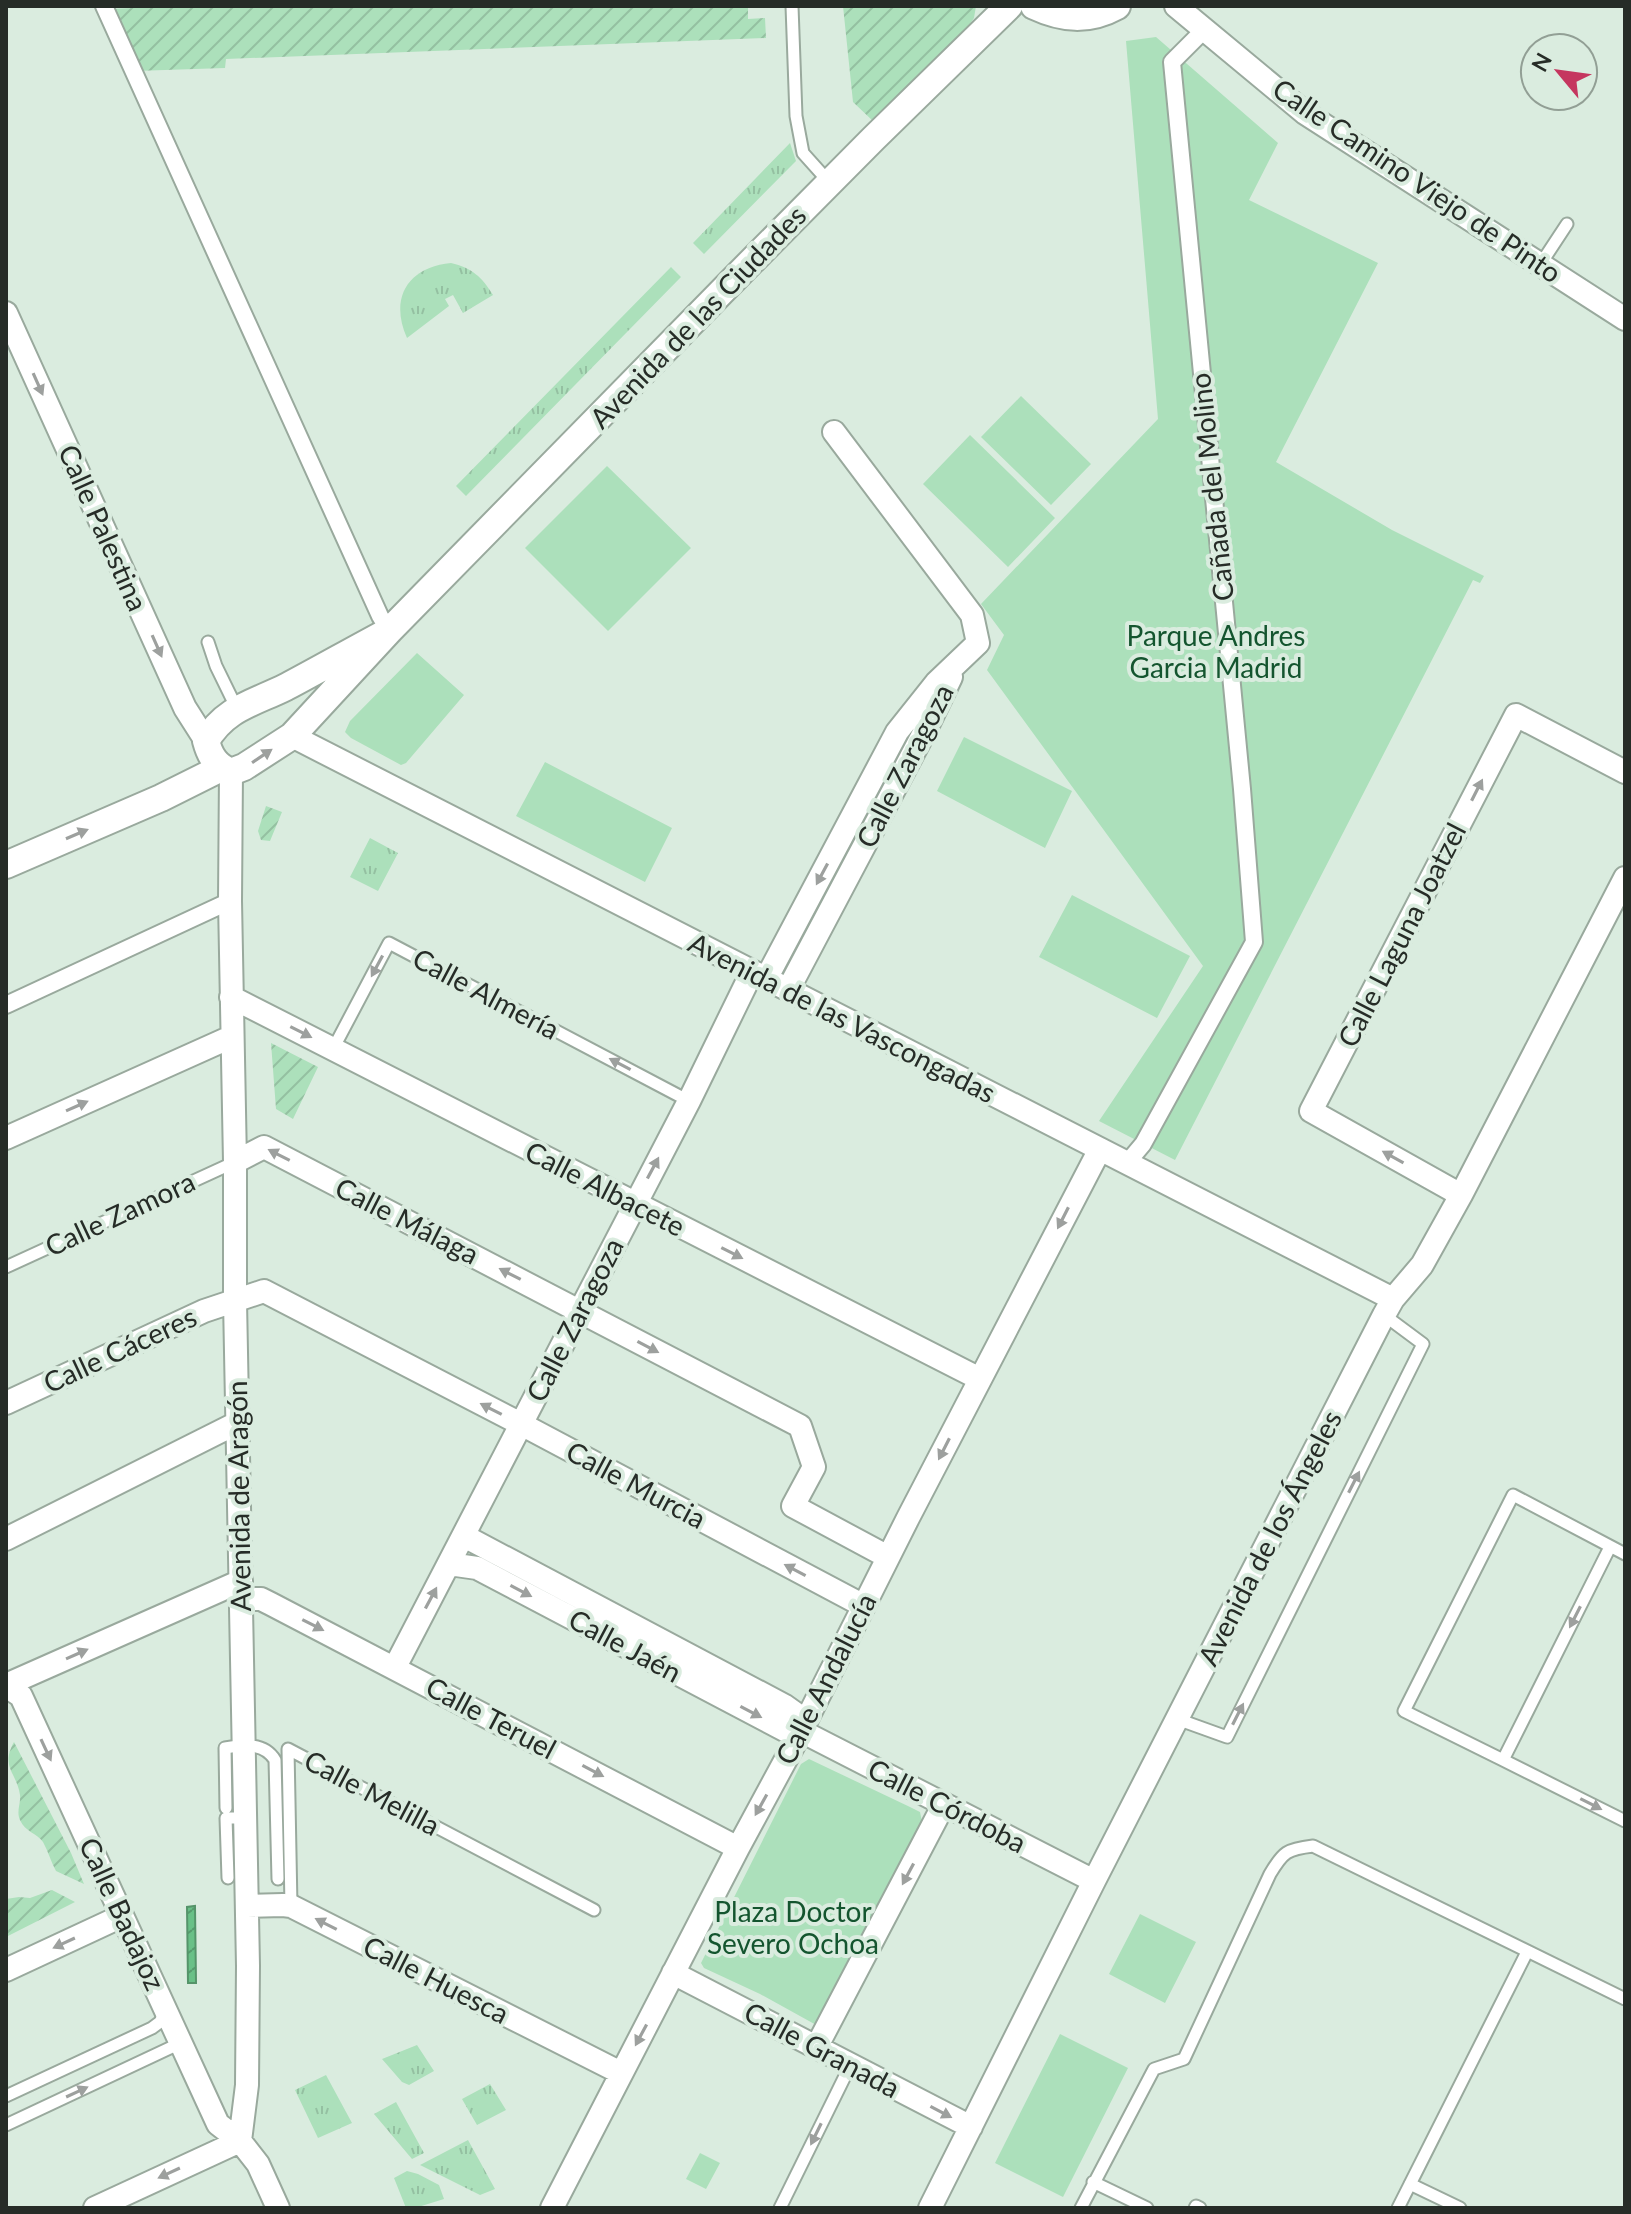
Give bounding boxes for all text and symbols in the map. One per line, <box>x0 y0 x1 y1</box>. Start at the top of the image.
north arrow <box>1519 32 1599 112</box>
text: N <box>1525 48 1557 76</box>
street label: Calle Camino Viejo de Pinto <box>1267 71 1568 289</box>
street label: Avenida de las Ciudades <box>582 198 812 435</box>
street label: Cañada del Molino <box>1182 371 1240 603</box>
one-way arrow <box>31 372 45 396</box>
street label: Calle Palestina <box>52 439 156 616</box>
park label: Parque Andres Garcia Madrid <box>1127 618 1305 684</box>
one-way arrow <box>150 634 164 658</box>
street label: Calle Zaragoza <box>848 678 960 853</box>
one-way arrow <box>252 748 273 763</box>
one-way arrow <box>1470 779 1484 802</box>
street label: Calle Laguna Joatzel <box>1330 817 1472 1052</box>
one-way arrow <box>65 827 89 840</box>
one-way arrow <box>815 863 829 885</box>
street label: Avenida de las Vascongadas <box>683 925 1002 1109</box>
street label: Calle Almería <box>407 940 566 1046</box>
one-way arrow <box>370 955 383 978</box>
one-way arrow <box>289 1026 312 1039</box>
one-way arrow <box>609 1058 632 1071</box>
one-way arrow <box>65 1099 89 1112</box>
street label: Calle Albacete <box>520 1133 691 1243</box>
one-way arrow <box>268 1148 291 1161</box>
one-way arrow <box>1382 1150 1404 1164</box>
one-way arrow <box>647 1156 660 1179</box>
street label: Calle Zamora <box>39 1164 200 1263</box>
street label: Calle Málaga <box>330 1169 485 1271</box>
one-way arrow <box>1056 1207 1070 1230</box>
street label: Calle Zaragoza <box>518 1232 630 1407</box>
one-way arrow <box>720 1246 743 1260</box>
one-way arrow <box>499 1268 522 1281</box>
street label: Calle Cáceres <box>38 1299 201 1399</box>
one-way arrow <box>637 1340 660 1353</box>
street label: Avenida de Aragón <box>219 1380 257 1612</box>
one-way arrow <box>479 1402 502 1415</box>
street label: Avenida de los Ángeles <box>1190 1404 1348 1671</box>
street label: Calle Murcia <box>561 1433 712 1535</box>
one-way arrow <box>937 1438 950 1461</box>
one-way arrow <box>1348 1470 1361 1493</box>
one-way arrow <box>783 1563 806 1577</box>
one-way arrow <box>510 1584 532 1598</box>
one-way arrow <box>425 1586 438 1609</box>
street label: Calle Andalucía <box>767 1587 883 1770</box>
street label: Calle Jaén <box>563 1601 688 1689</box>
one-way arrow <box>1568 1605 1582 1628</box>
one-way arrow <box>301 1618 324 1632</box>
one-way arrow <box>65 1647 89 1660</box>
street label: Calle Teruel <box>421 1669 562 1765</box>
one-way arrow <box>1231 1703 1245 1726</box>
one-way arrow <box>740 1705 763 1718</box>
one-way arrow <box>39 1739 53 1762</box>
street label: Calle Melilla <box>299 1742 446 1842</box>
street label: Calle Córdoba <box>863 1751 1032 1860</box>
one-way arrow <box>581 1765 604 1778</box>
one-way arrow <box>754 1794 768 1816</box>
one-way arrow <box>1580 1798 1603 1811</box>
street label: Calle Badajoz <box>73 1832 173 1995</box>
one-way arrow <box>901 1862 914 1885</box>
park label: Plaza Doctor Severo Ochoa <box>707 1894 879 1960</box>
one-way arrow <box>315 1918 338 1931</box>
street label: Calle Huesca <box>358 1928 515 2030</box>
one-way arrow <box>52 1936 76 1950</box>
street label: Calle Granada <box>739 1994 906 2104</box>
one-way arrow <box>634 2024 647 2047</box>
one-way arrow <box>65 2085 88 2099</box>
one-way arrow <box>930 2105 953 2118</box>
one-way arrow <box>809 2123 823 2146</box>
one-way arrow <box>157 2166 181 2180</box>

